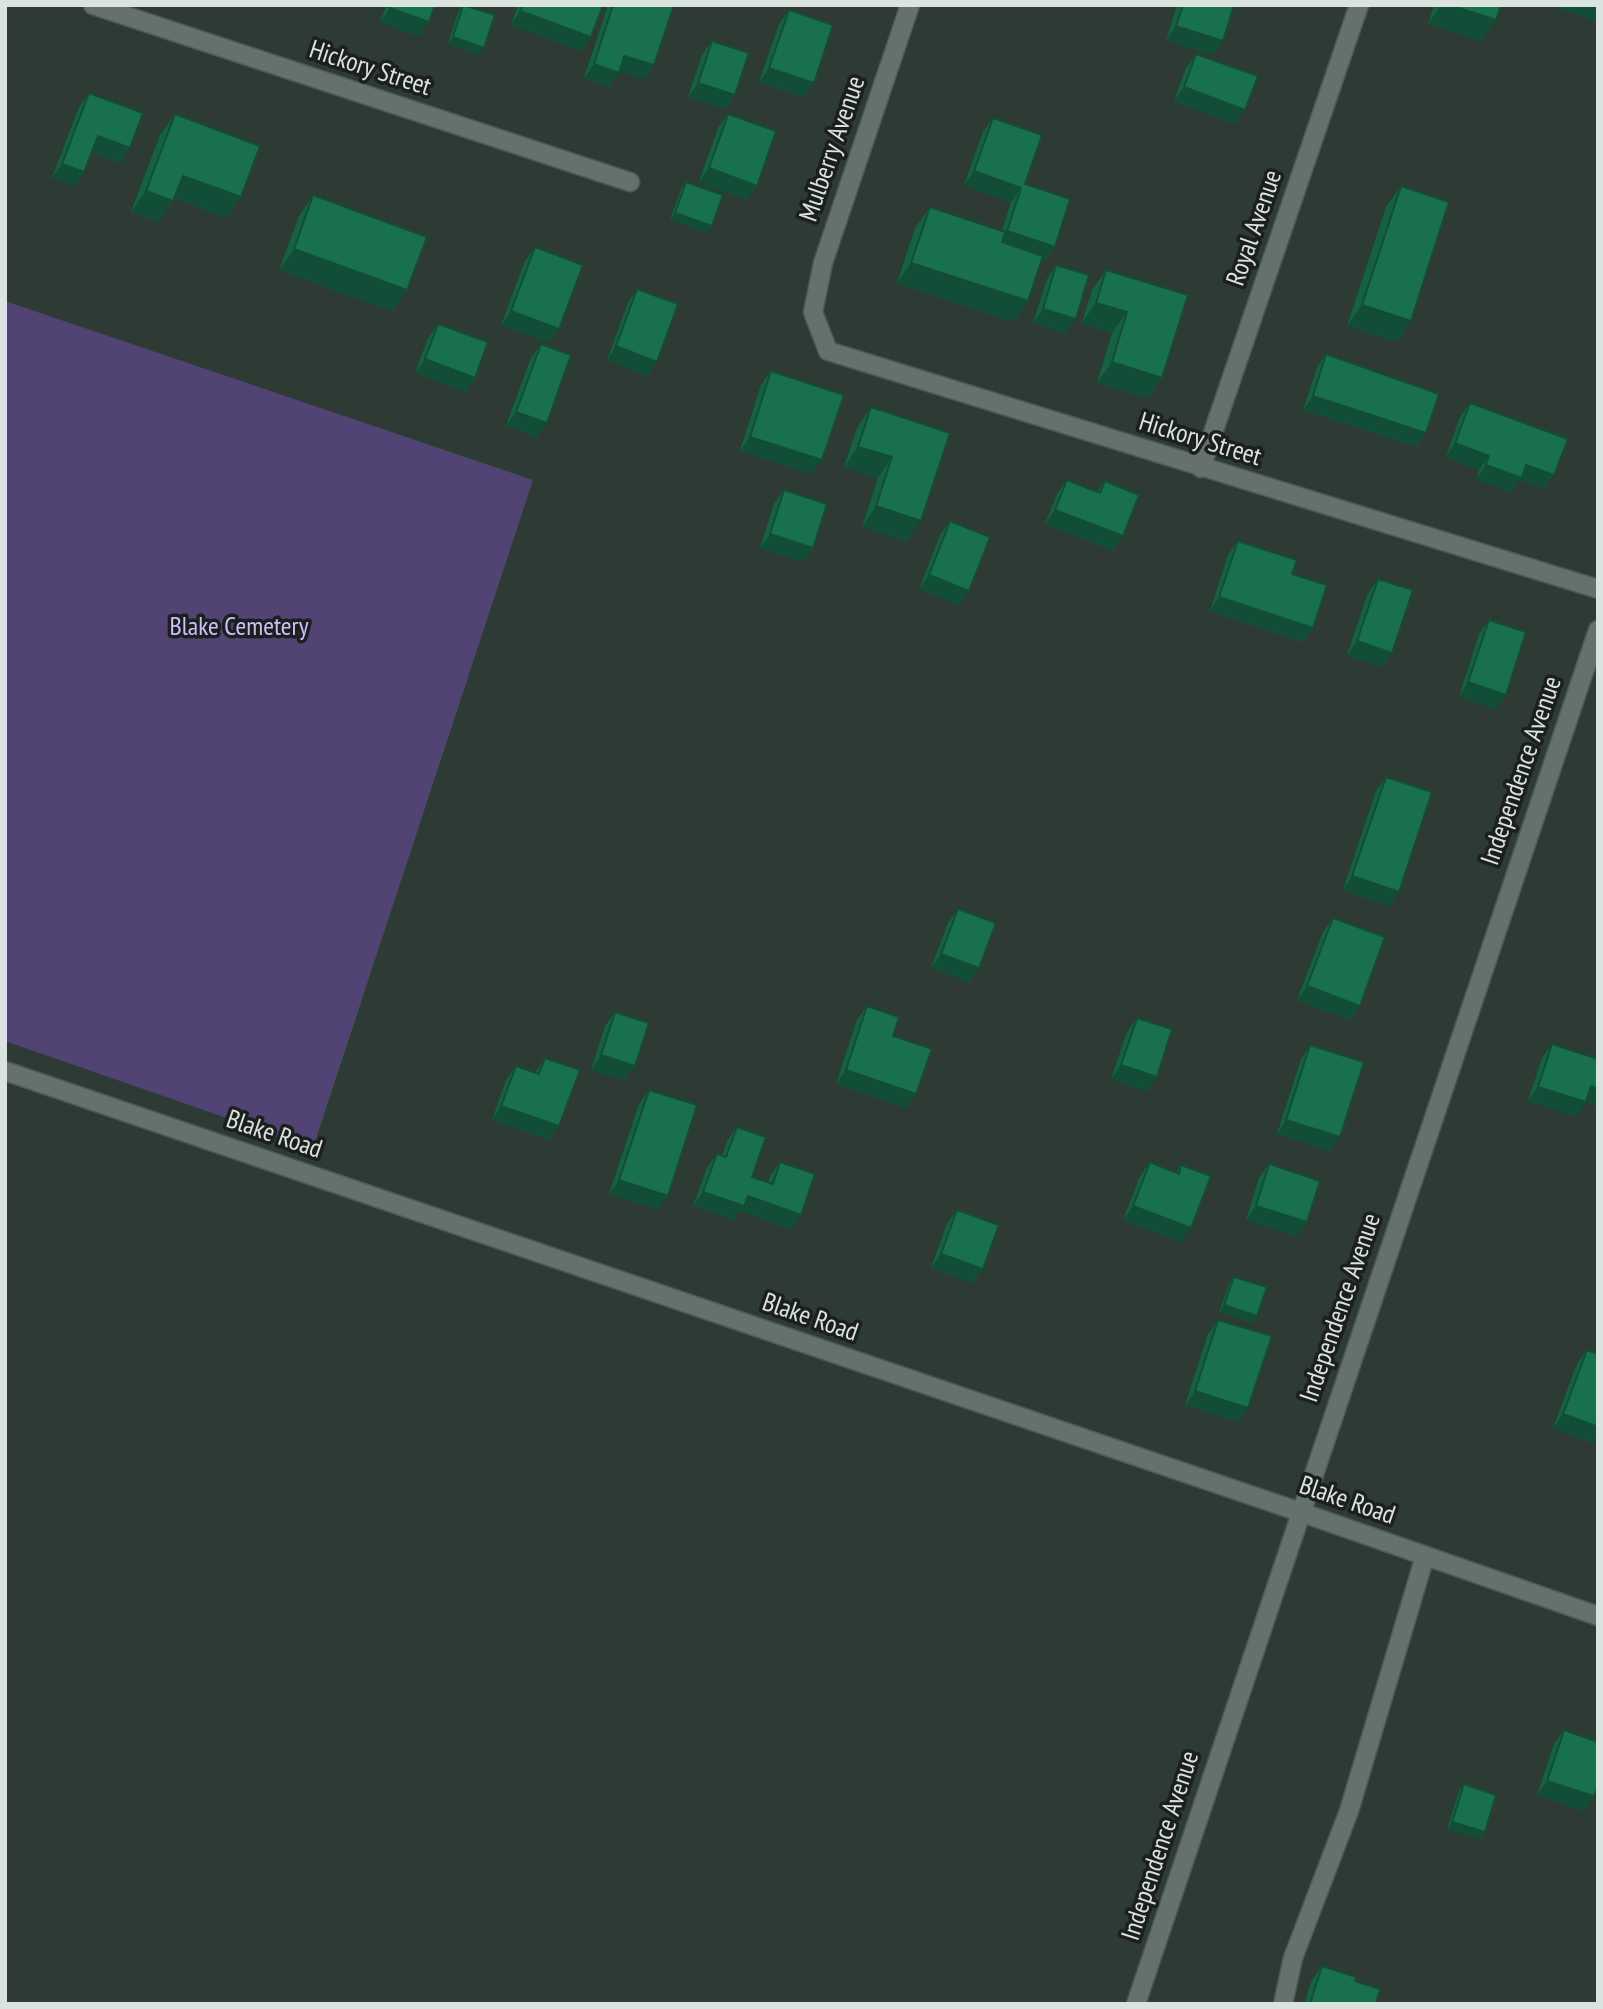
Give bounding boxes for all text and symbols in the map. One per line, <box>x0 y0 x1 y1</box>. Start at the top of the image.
street label: Hickory Street <box>305 35 435 103</box>
street label: Mulberry Avenue <box>794 72 872 226</box>
street label: Royal Avenue <box>1221 166 1289 290</box>
street label: Hickory Street <box>1135 407 1265 473</box>
park label: Blake Cemetery <box>170 612 308 644</box>
street label: Independence Avenue <box>1475 673 1569 869</box>
street label: Blake Road <box>222 1104 326 1166</box>
street label: Independence Avenue <box>1294 1210 1388 1406</box>
street label: Blake Road <box>758 1287 862 1349</box>
street label: Blake Road <box>1295 1470 1399 1532</box>
street label: Independence Avenue <box>1116 1747 1206 1945</box>

